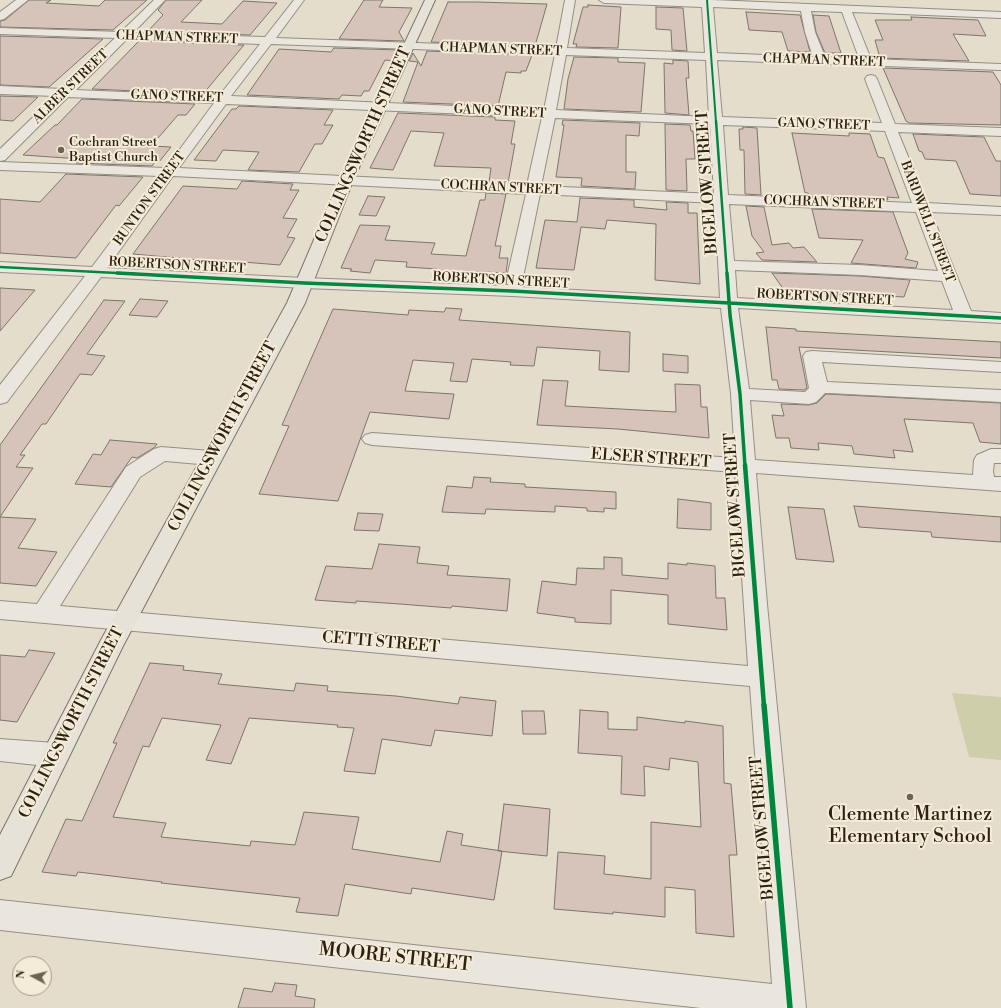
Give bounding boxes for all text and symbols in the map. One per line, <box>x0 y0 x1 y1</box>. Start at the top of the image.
street label: CHAPMAN STREET <box>116 28 238 48</box>
street label: CHAPMAN STREET <box>440 40 562 60</box>
street label: COLLINGSWORTH STREET <box>312 44 416 246</box>
street label: ALBER STREET <box>30 47 112 127</box>
street label: CHAPMAN STREET <box>763 51 885 71</box>
street label: GANO STREET <box>130 88 224 106</box>
street label: GANO STREET <box>453 102 547 122</box>
street label: BIGELOW STREET <box>693 109 723 255</box>
street label: GANO STREET <box>777 116 871 134</box>
place label: Cochran Street Baptist Church <box>69 135 158 166</box>
marker: Cochran Street Baptist Church <box>56 145 66 155</box>
street label: BUNTON STREET <box>111 149 189 249</box>
street label: BARDWELL STREET <box>897 159 957 285</box>
street label: COCHRAN STREET <box>440 177 562 199</box>
street label: COCHRAN STREET <box>763 193 885 213</box>
street label: ROBERTSON STREET <box>108 255 246 277</box>
street label: ROBERTSON STREET <box>432 270 570 292</box>
street label: ROBERTSON STREET <box>756 287 894 309</box>
street label: COLLINGSWORTH STREET <box>165 339 281 535</box>
street label: BIGELOW STREET <box>721 432 751 578</box>
street label: ELSER STREET <box>590 445 712 473</box>
street label: COLLINGSWORTH STREET <box>15 624 129 822</box>
street label: CETTI STREET <box>321 628 441 658</box>
street label: BIGELOW STREET <box>747 755 779 901</box>
marker: Clemente Martinez Elementary School <box>905 792 915 802</box>
place label: Clemente Martinez Elementary School <box>828 804 992 848</box>
street label: MOORE STREET <box>318 939 472 977</box>
north arrow <box>12 956 52 996</box>
text: N <box>14 969 29 980</box>

